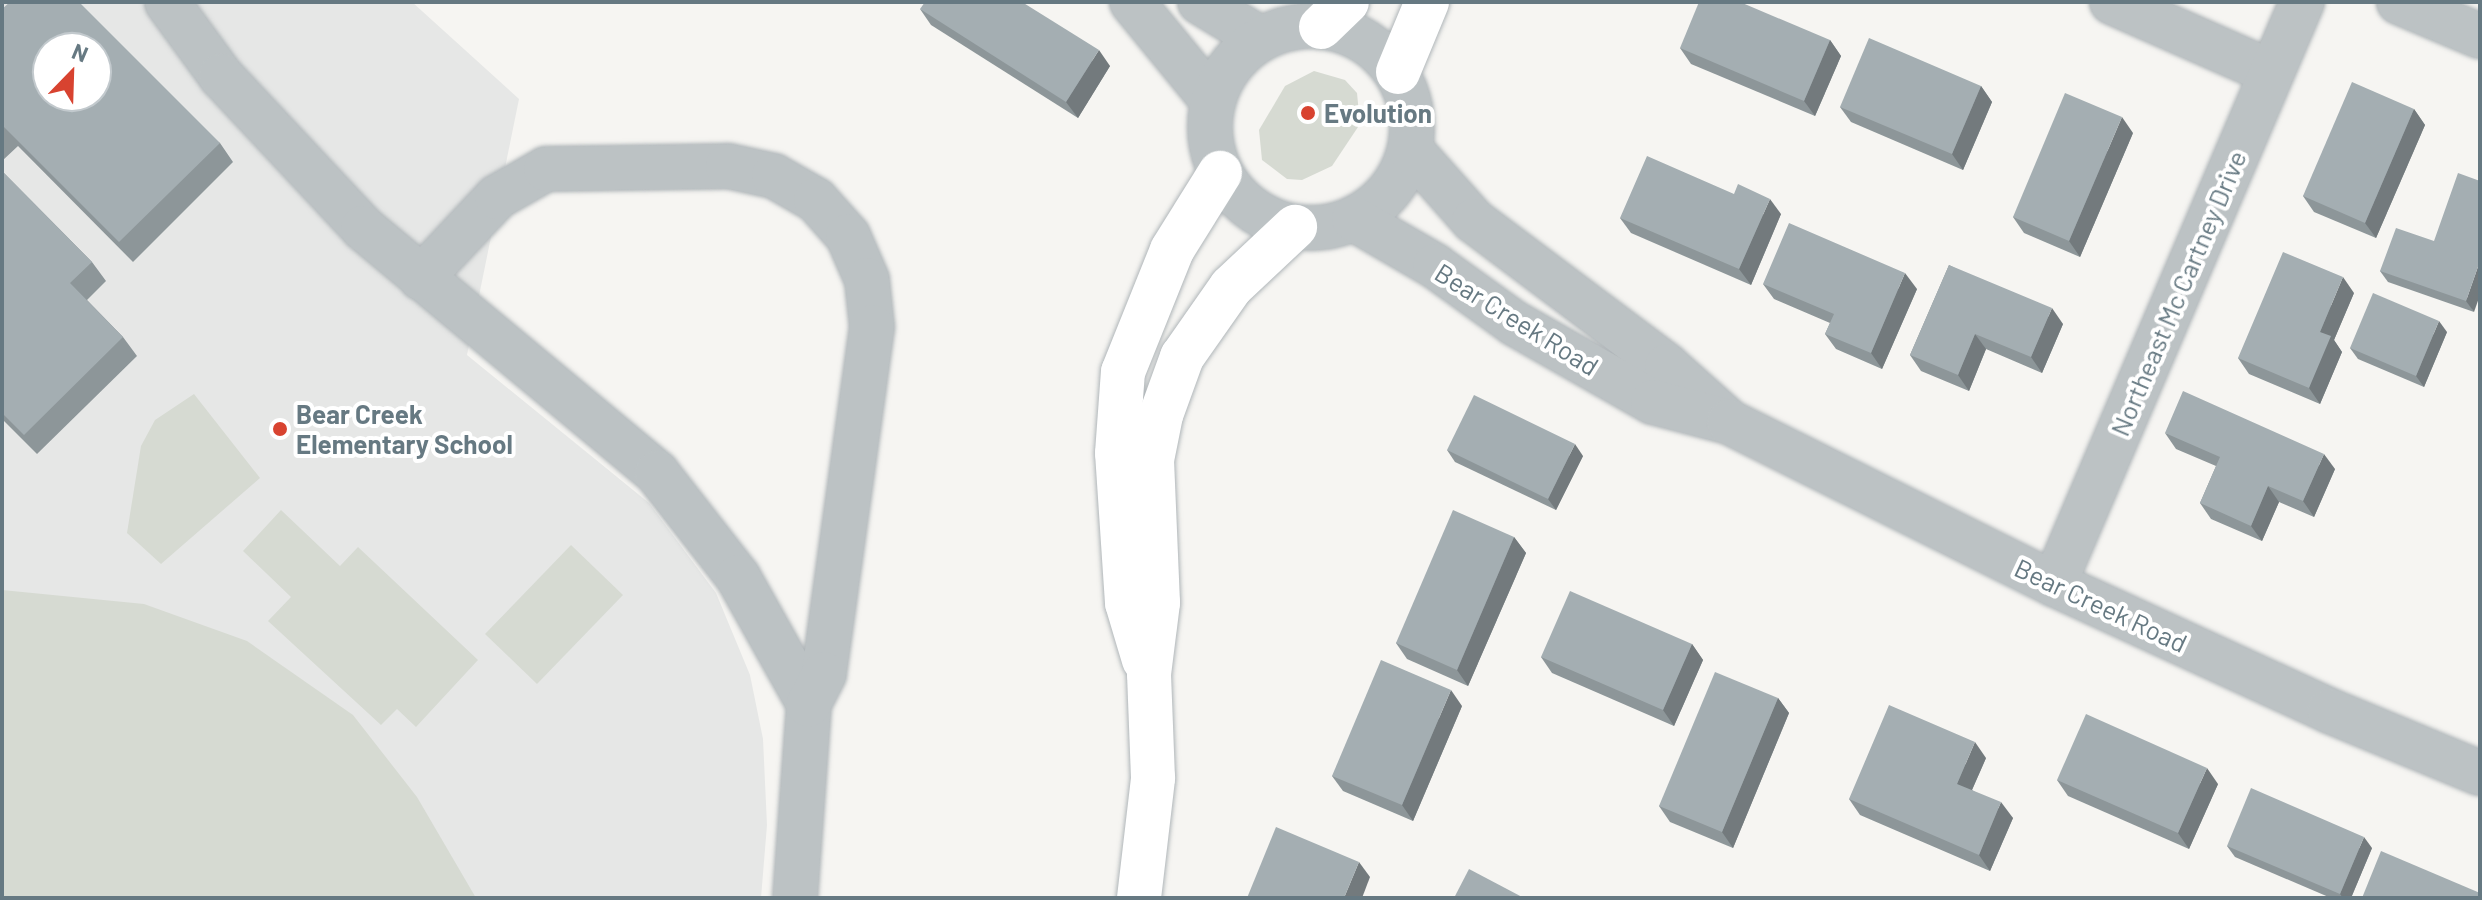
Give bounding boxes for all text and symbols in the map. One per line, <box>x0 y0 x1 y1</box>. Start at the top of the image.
north arrow <box>32 32 112 112</box>
text: N <box>69 37 92 67</box>
place label: Evolution <box>1324 97 1432 129</box>
marker: Evolution <box>1299 104 1317 122</box>
street label: Northeast Mc Cartney Drive <box>2104 146 2252 440</box>
street label: Bear Creek Road <box>1430 256 1604 382</box>
place label: Bear Creek Elementary School <box>296 398 513 460</box>
marker: Bear Creek Elementary School <box>271 420 289 438</box>
street label: Bear Creek Road <box>2010 551 2192 659</box>

